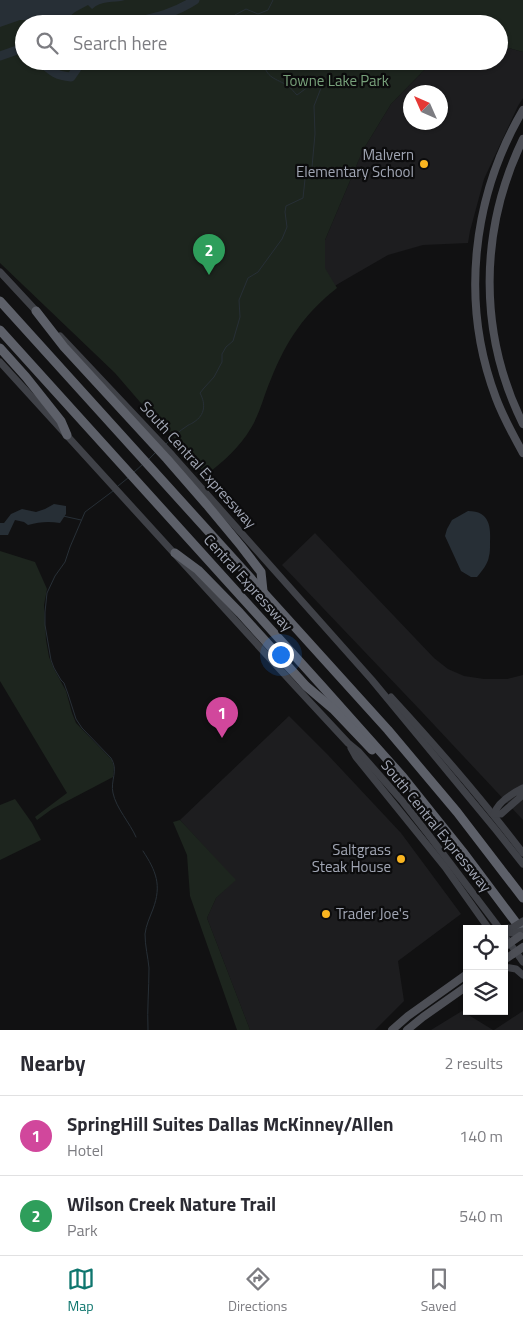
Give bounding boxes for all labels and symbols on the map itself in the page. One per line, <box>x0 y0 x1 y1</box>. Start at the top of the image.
park label: Towne Lake Park <box>283 69 389 92</box>
north arrow <box>403 85 448 130</box>
place label: Malvern Elementary School <box>296 143 414 183</box>
marker: Malvern Elementary School <box>418 158 430 170</box>
pin: 2 <box>193 234 225 275</box>
street label: South Central Expressway <box>135 396 262 533</box>
street label: Central Expressway <box>198 529 298 636</box>
your location <box>268 642 294 668</box>
pin: 1 <box>206 697 238 738</box>
street label: South Central Expressway <box>376 755 497 897</box>
place label: Saltgrass Steak House <box>312 838 391 878</box>
marker: Saltgrass Steak House <box>395 853 407 865</box>
place label: Trader Joe's <box>336 902 409 925</box>
marker: Trader Joe's <box>320 908 332 920</box>

